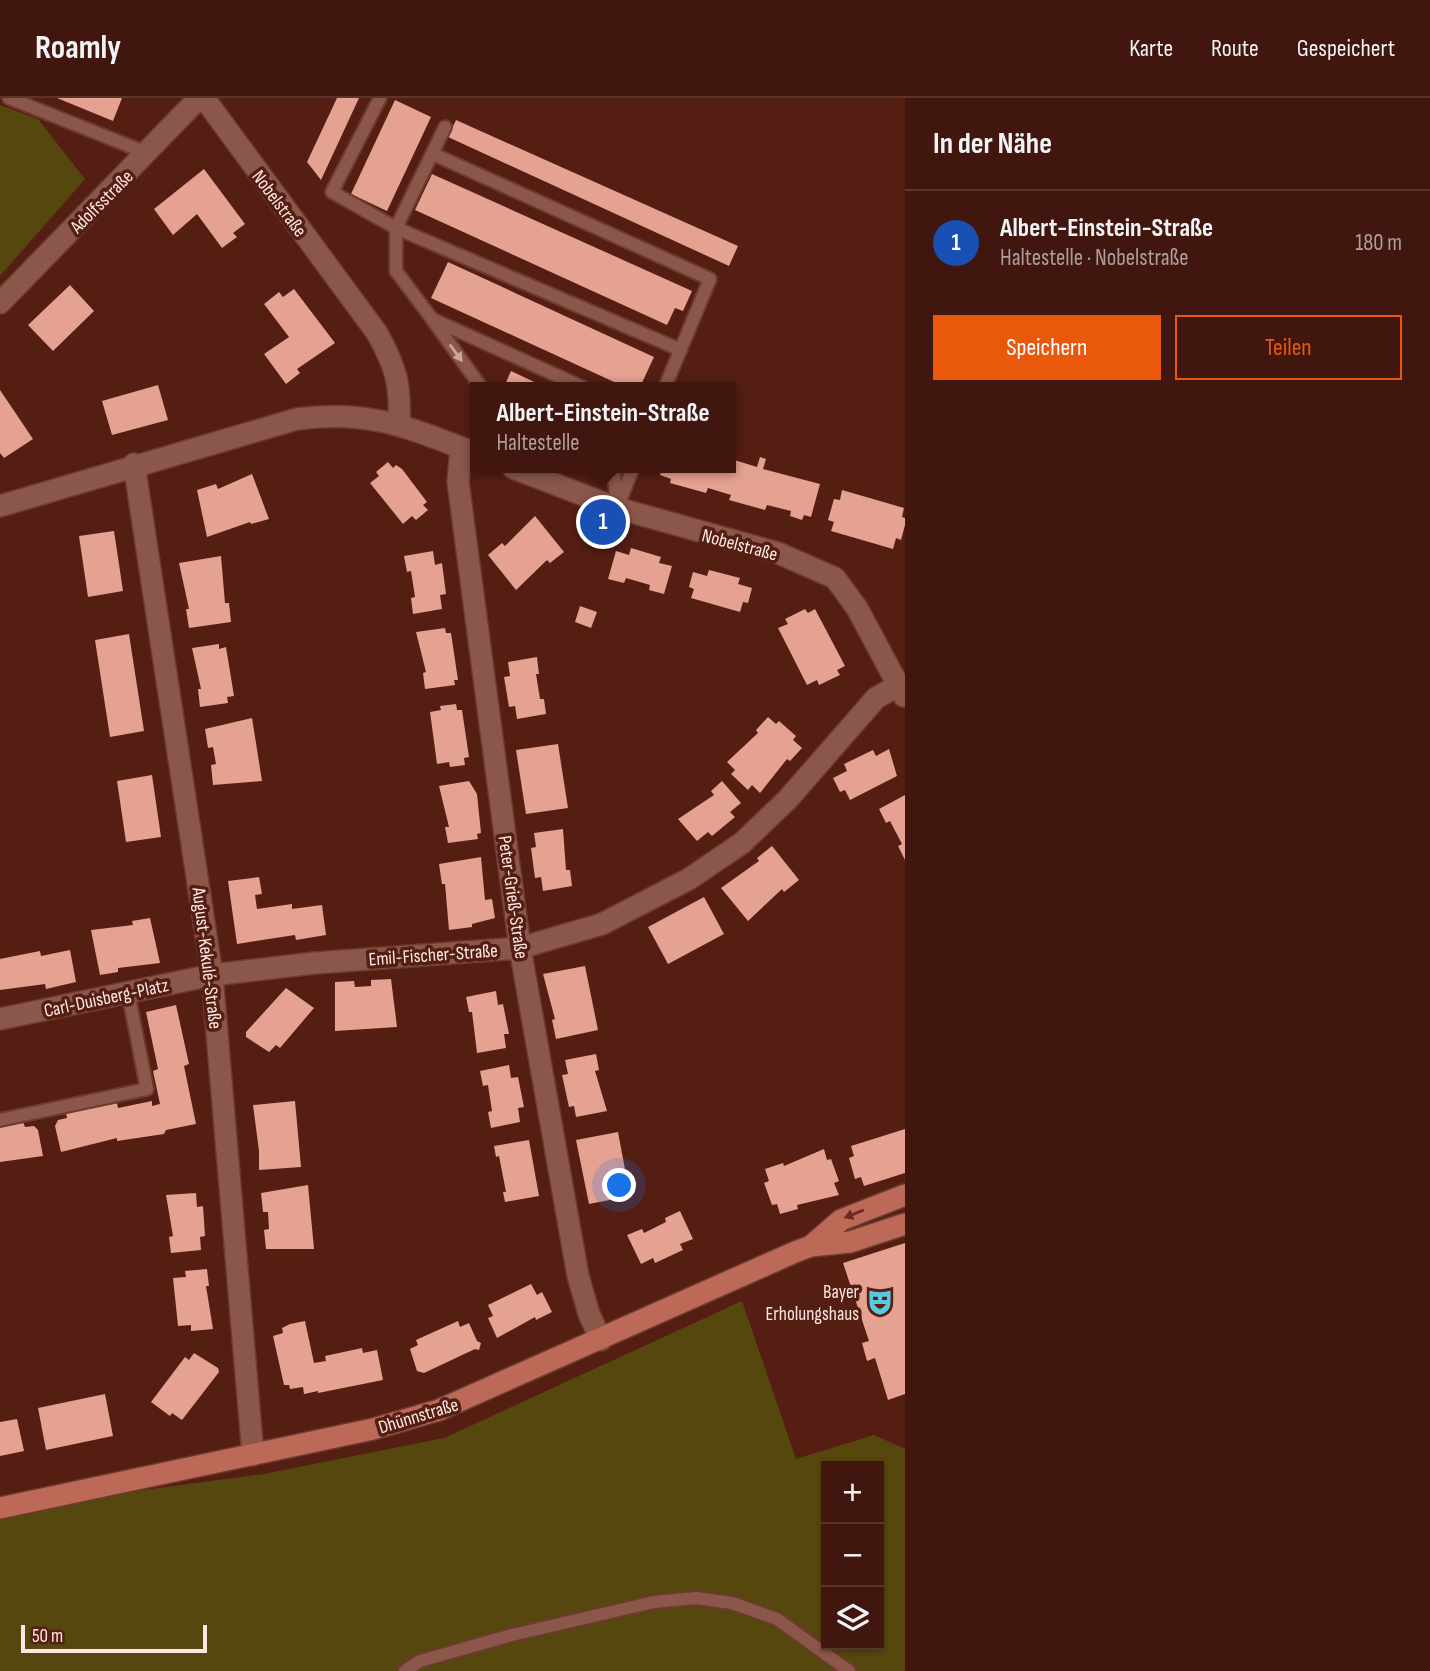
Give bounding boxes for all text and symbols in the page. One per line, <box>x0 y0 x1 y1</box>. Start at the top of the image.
text: Roamly <box>35 28 121 68</box>
text: Karte <box>1129 34 1173 63</box>
text: Route <box>1211 34 1259 63</box>
text: Gespeichert <box>1297 34 1395 63</box>
text: In der Nähe <box>933 126 1052 162</box>
street label: Adolfsstraße <box>65 166 138 239</box>
street label: Nobelstraße <box>246 166 311 242</box>
text: Albert-Einstein-Straße <box>1000 213 1213 244</box>
text: 1 <box>951 229 961 257</box>
text: 180 m <box>1355 229 1402 257</box>
text: Haltestelle · Nobelstraße <box>1000 244 1189 272</box>
button: Speichern <box>933 315 1161 380</box>
button: Teilen <box>1175 315 1402 380</box>
one-way arrow <box>449 344 463 362</box>
popup <box>470 382 736 473</box>
text: Albert-Einstein-Straße <box>496 398 710 429</box>
text: Haltestelle <box>496 429 579 457</box>
pin: 1 <box>580 496 626 548</box>
street label: Nobelstraße <box>699 524 780 567</box>
street label: Peter-Grieß-Straße <box>492 834 533 960</box>
street label: August-Kekulé-Straße <box>186 885 227 1030</box>
street label: Emil-Fischer-Straße <box>368 940 499 971</box>
street label: Carl-Duisberg-Platz <box>42 974 171 1023</box>
your location <box>602 1168 636 1202</box>
one-way arrow <box>844 1209 865 1220</box>
place label: Bayer Erholungshaus <box>765 1281 860 1326</box>
theatre icon: Bayer Erholungshaus <box>865 1287 895 1317</box>
street label: Dhünnstraße <box>376 1393 461 1439</box>
map controls <box>821 1461 884 1650</box>
button: + <box>821 1461 884 1524</box>
button: − <box>821 1524 884 1587</box>
button: layers <box>821 1587 884 1650</box>
scale bar <box>21 1622 206 1654</box>
text: 50 m <box>32 1625 63 1648</box>

